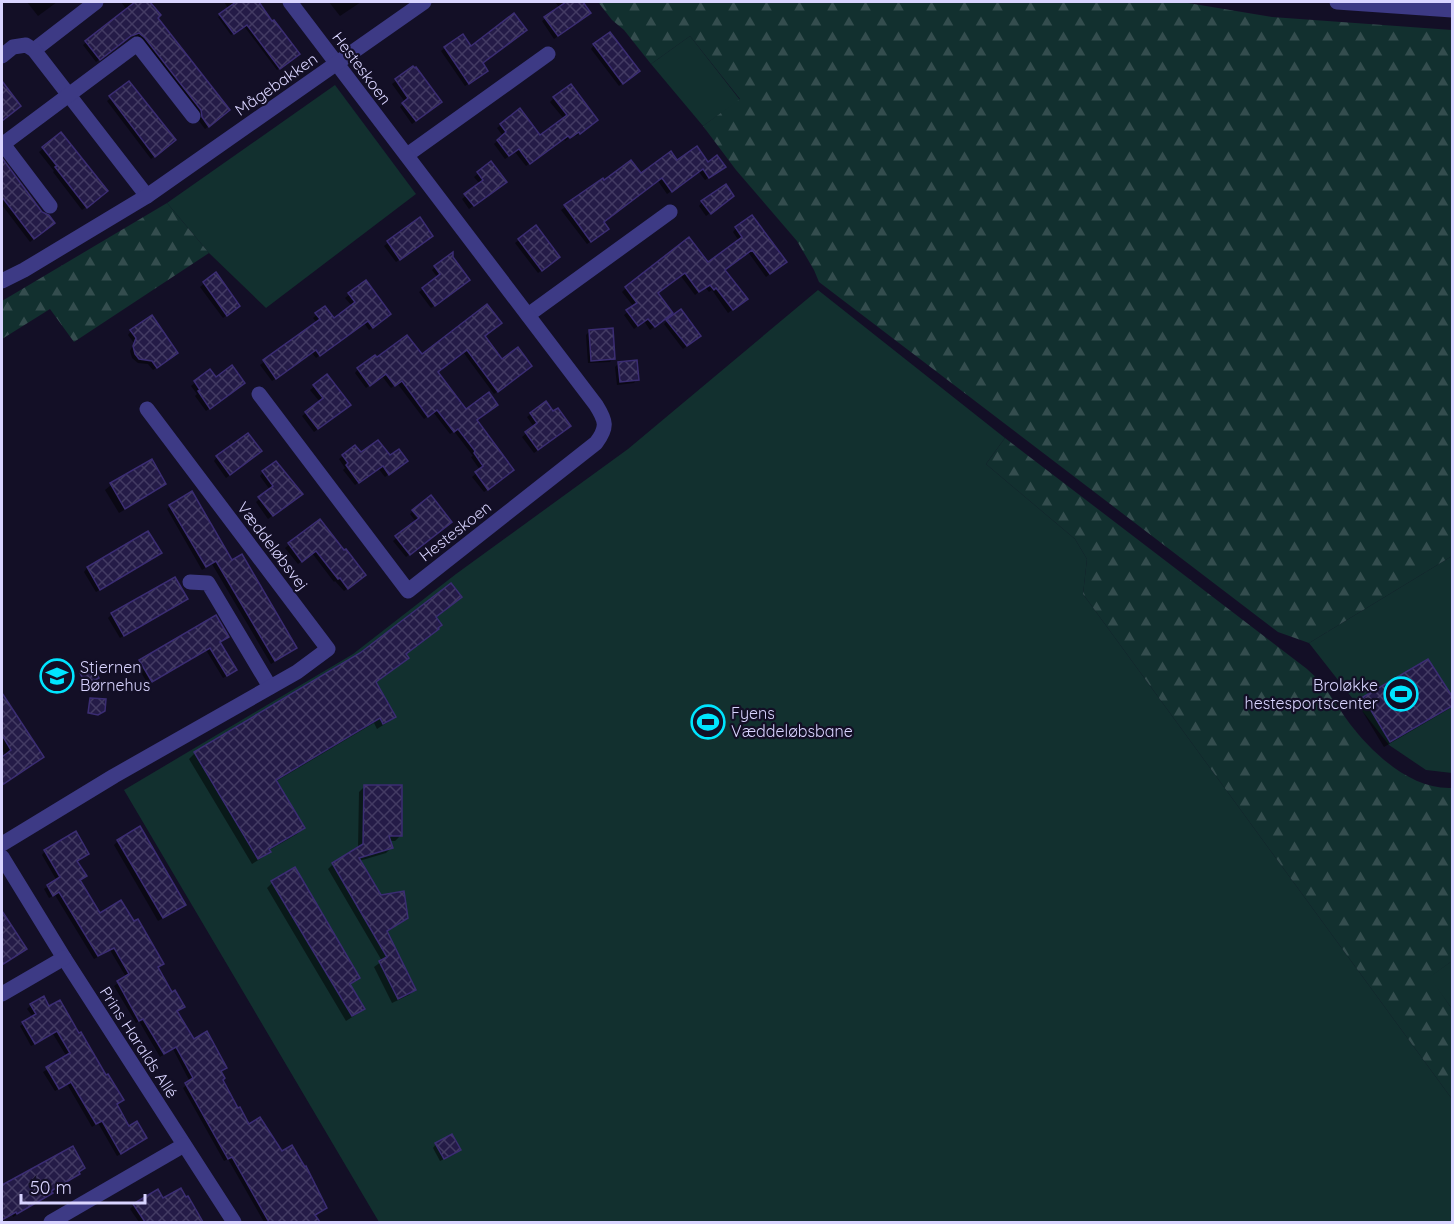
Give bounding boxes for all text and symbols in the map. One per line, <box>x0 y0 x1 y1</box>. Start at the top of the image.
street label: Hesteskoen <box>328 28 396 108</box>
street label: Mågebakken <box>231 48 321 120</box>
street label: Hesteskoen <box>415 497 495 565</box>
street label: Væddeløbsvej <box>233 498 313 594</box>
place label: Stjernen Børnehus <box>80 657 150 695</box>
school or university icon: Stjernen Børnehus <box>39 658 75 694</box>
place label: Broløkke hestesportscenter <box>1245 675 1378 713</box>
sports icon: Broløkke hestesportscenter <box>1383 676 1419 712</box>
place label: Fyens Væddeløbsbane <box>731 703 853 741</box>
sports icon: Fyens Væddeløbsbane <box>690 704 726 740</box>
street label: Prins Haralds Allé <box>96 983 182 1101</box>
scale bar <box>21 1167 146 1205</box>
text: 50 m <box>30 1176 72 1199</box>

